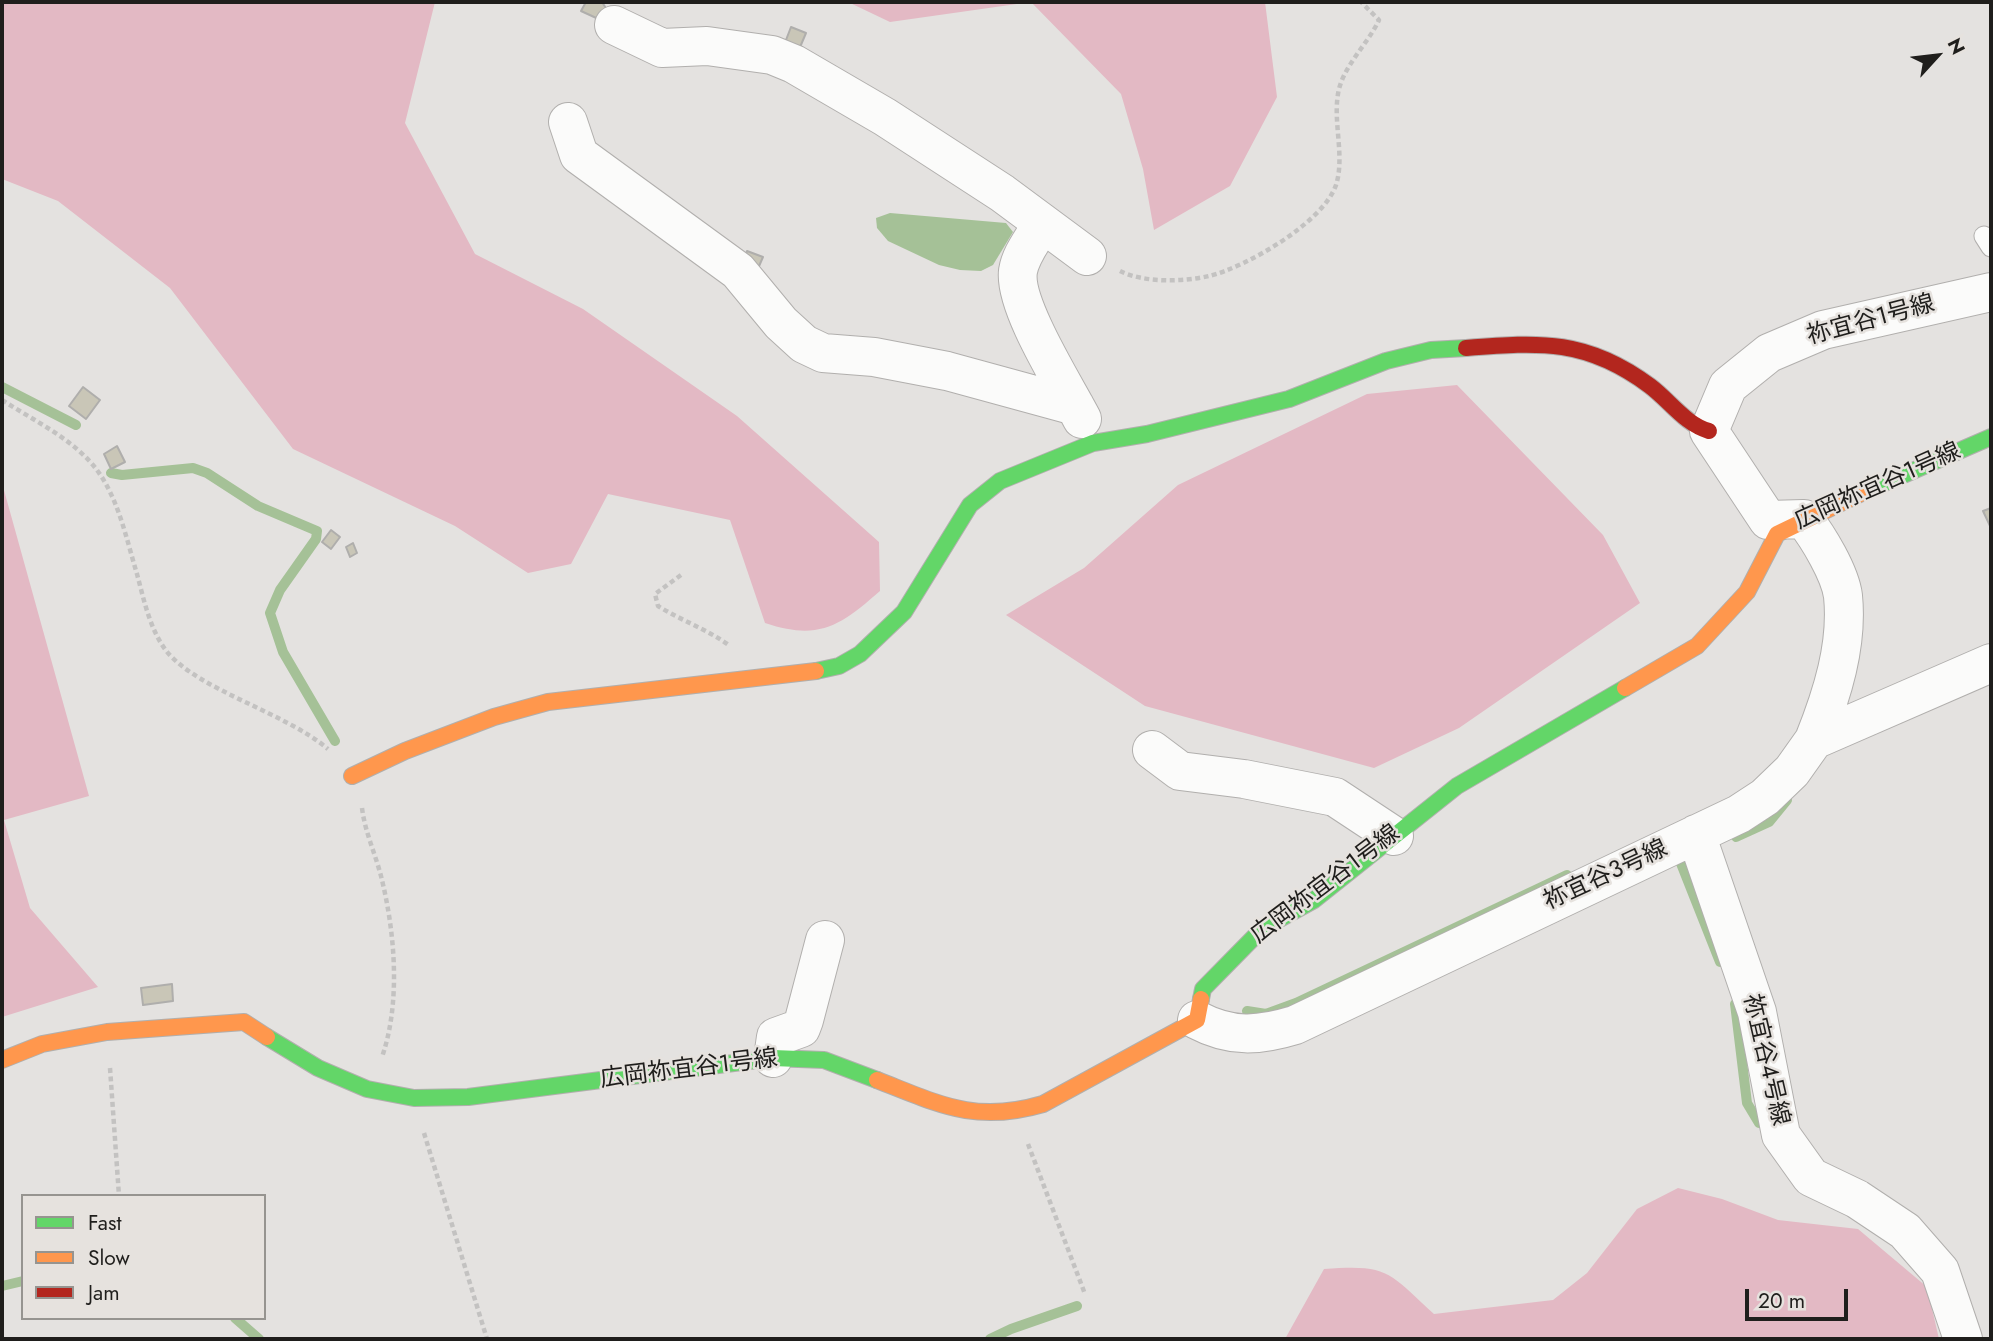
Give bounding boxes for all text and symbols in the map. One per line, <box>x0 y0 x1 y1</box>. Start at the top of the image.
north arrow <box>1902 21 1972 91</box>
text: N <box>1941 33 1972 59</box>
street label: 祢宜谷1号線 <box>1804 290 1938 352</box>
street label: 広岡祢宜谷1号線 <box>1790 437 1966 537</box>
street label: 広岡祢宜谷1号線 <box>1246 820 1406 950</box>
street label: 祢宜谷3号線 <box>1540 835 1672 917</box>
street label: 祢宜谷4号線 <box>1736 991 1794 1129</box>
street label: 広岡祢宜谷1号線 <box>599 1045 779 1095</box>
legend <box>21 1194 266 1320</box>
text: Fast <box>88 1208 121 1238</box>
text: Slow <box>88 1243 130 1273</box>
scale bar <box>1748 1274 1851 1318</box>
text: Jam <box>88 1278 120 1308</box>
text: 20 m <box>1758 1286 1805 1316</box>

